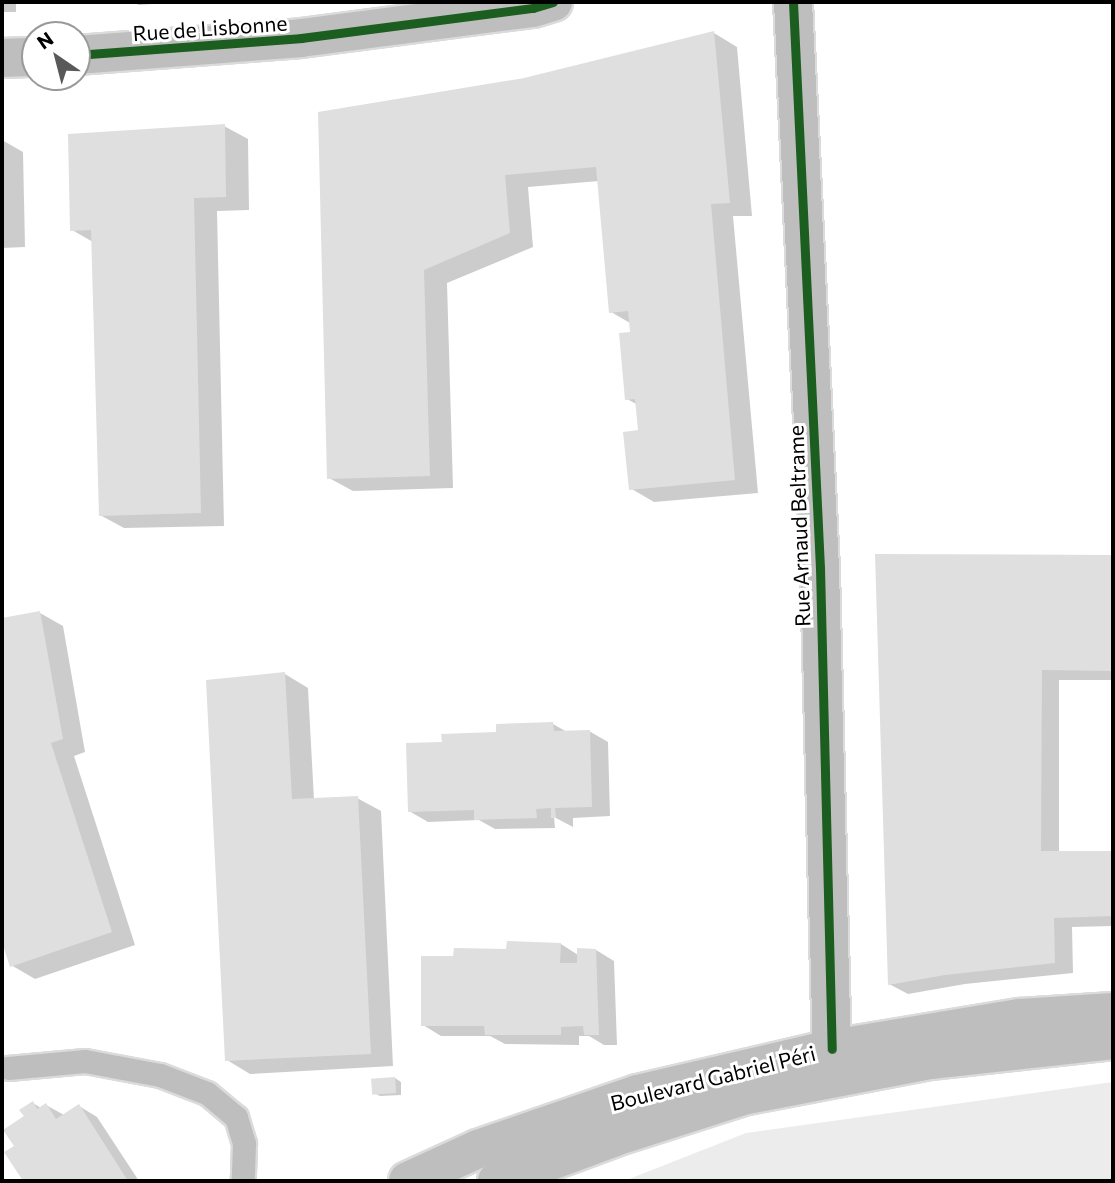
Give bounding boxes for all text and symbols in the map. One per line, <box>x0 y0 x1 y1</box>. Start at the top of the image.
street label: Rue de Lisbonne <box>132 10 288 46</box>
north arrow <box>21 21 91 91</box>
text: N <box>32 27 57 54</box>
street label: Rue Arnaud Beltrame <box>783 425 815 627</box>
street label: Boulevard Gabriel Péri <box>608 1040 818 1116</box>

